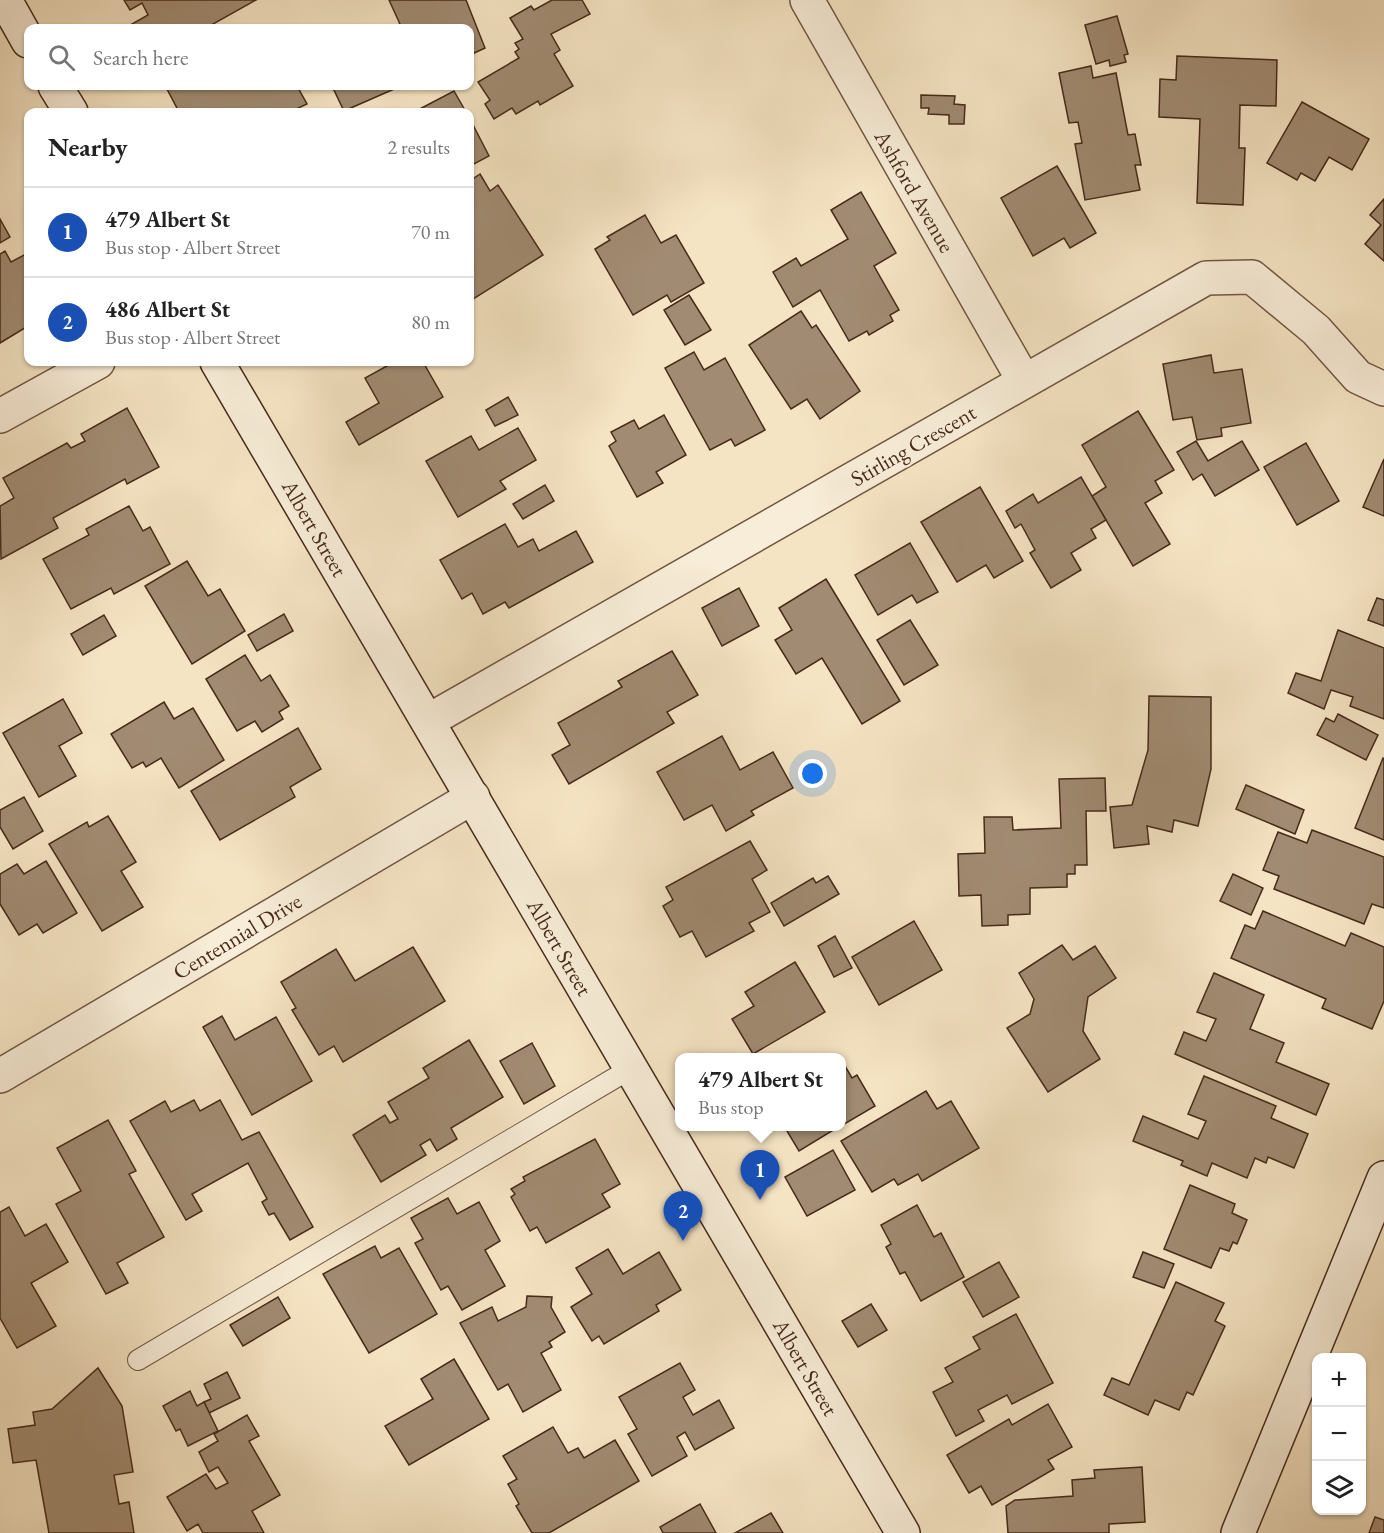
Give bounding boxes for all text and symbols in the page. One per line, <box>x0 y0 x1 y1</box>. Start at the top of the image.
search box <box>24 24 474 90</box>
icon: search <box>45 41 78 74</box>
text: Search here <box>93 43 188 72</box>
street label: Ashford Avenue <box>867 124 962 258</box>
text: Nearby <box>48 130 128 164</box>
text: 2 results <box>387 134 450 160</box>
text: 479 Albert St <box>105 205 230 234</box>
text: 1 <box>62 219 73 245</box>
text: 70 m <box>411 219 450 245</box>
text: Bus stop · Albert Street <box>105 234 280 260</box>
text: 486 Albert St <box>105 295 230 324</box>
text: 2 <box>62 309 73 335</box>
text: 80 m <box>411 309 450 335</box>
text: Bus stop · Albert Street <box>105 324 280 350</box>
street label: Stirling Crescent <box>845 398 981 493</box>
street label: Albert Street <box>275 474 354 582</box>
your location <box>798 759 827 788</box>
street label: Centennial Drive <box>167 886 307 986</box>
street label: Albert Street <box>520 893 599 1001</box>
popup <box>675 1053 846 1131</box>
text: 479 Albert St <box>698 1065 823 1094</box>
text: Bus stop <box>698 1094 764 1120</box>
pin: 1 <box>740 1150 780 1200</box>
pin: 2 <box>664 1192 702 1241</box>
street label: Albert Street <box>766 1313 845 1421</box>
map controls <box>1312 1353 1366 1515</box>
button: + <box>1312 1353 1366 1407</box>
button: − <box>1312 1407 1366 1461</box>
button: layers <box>1312 1461 1366 1515</box>

